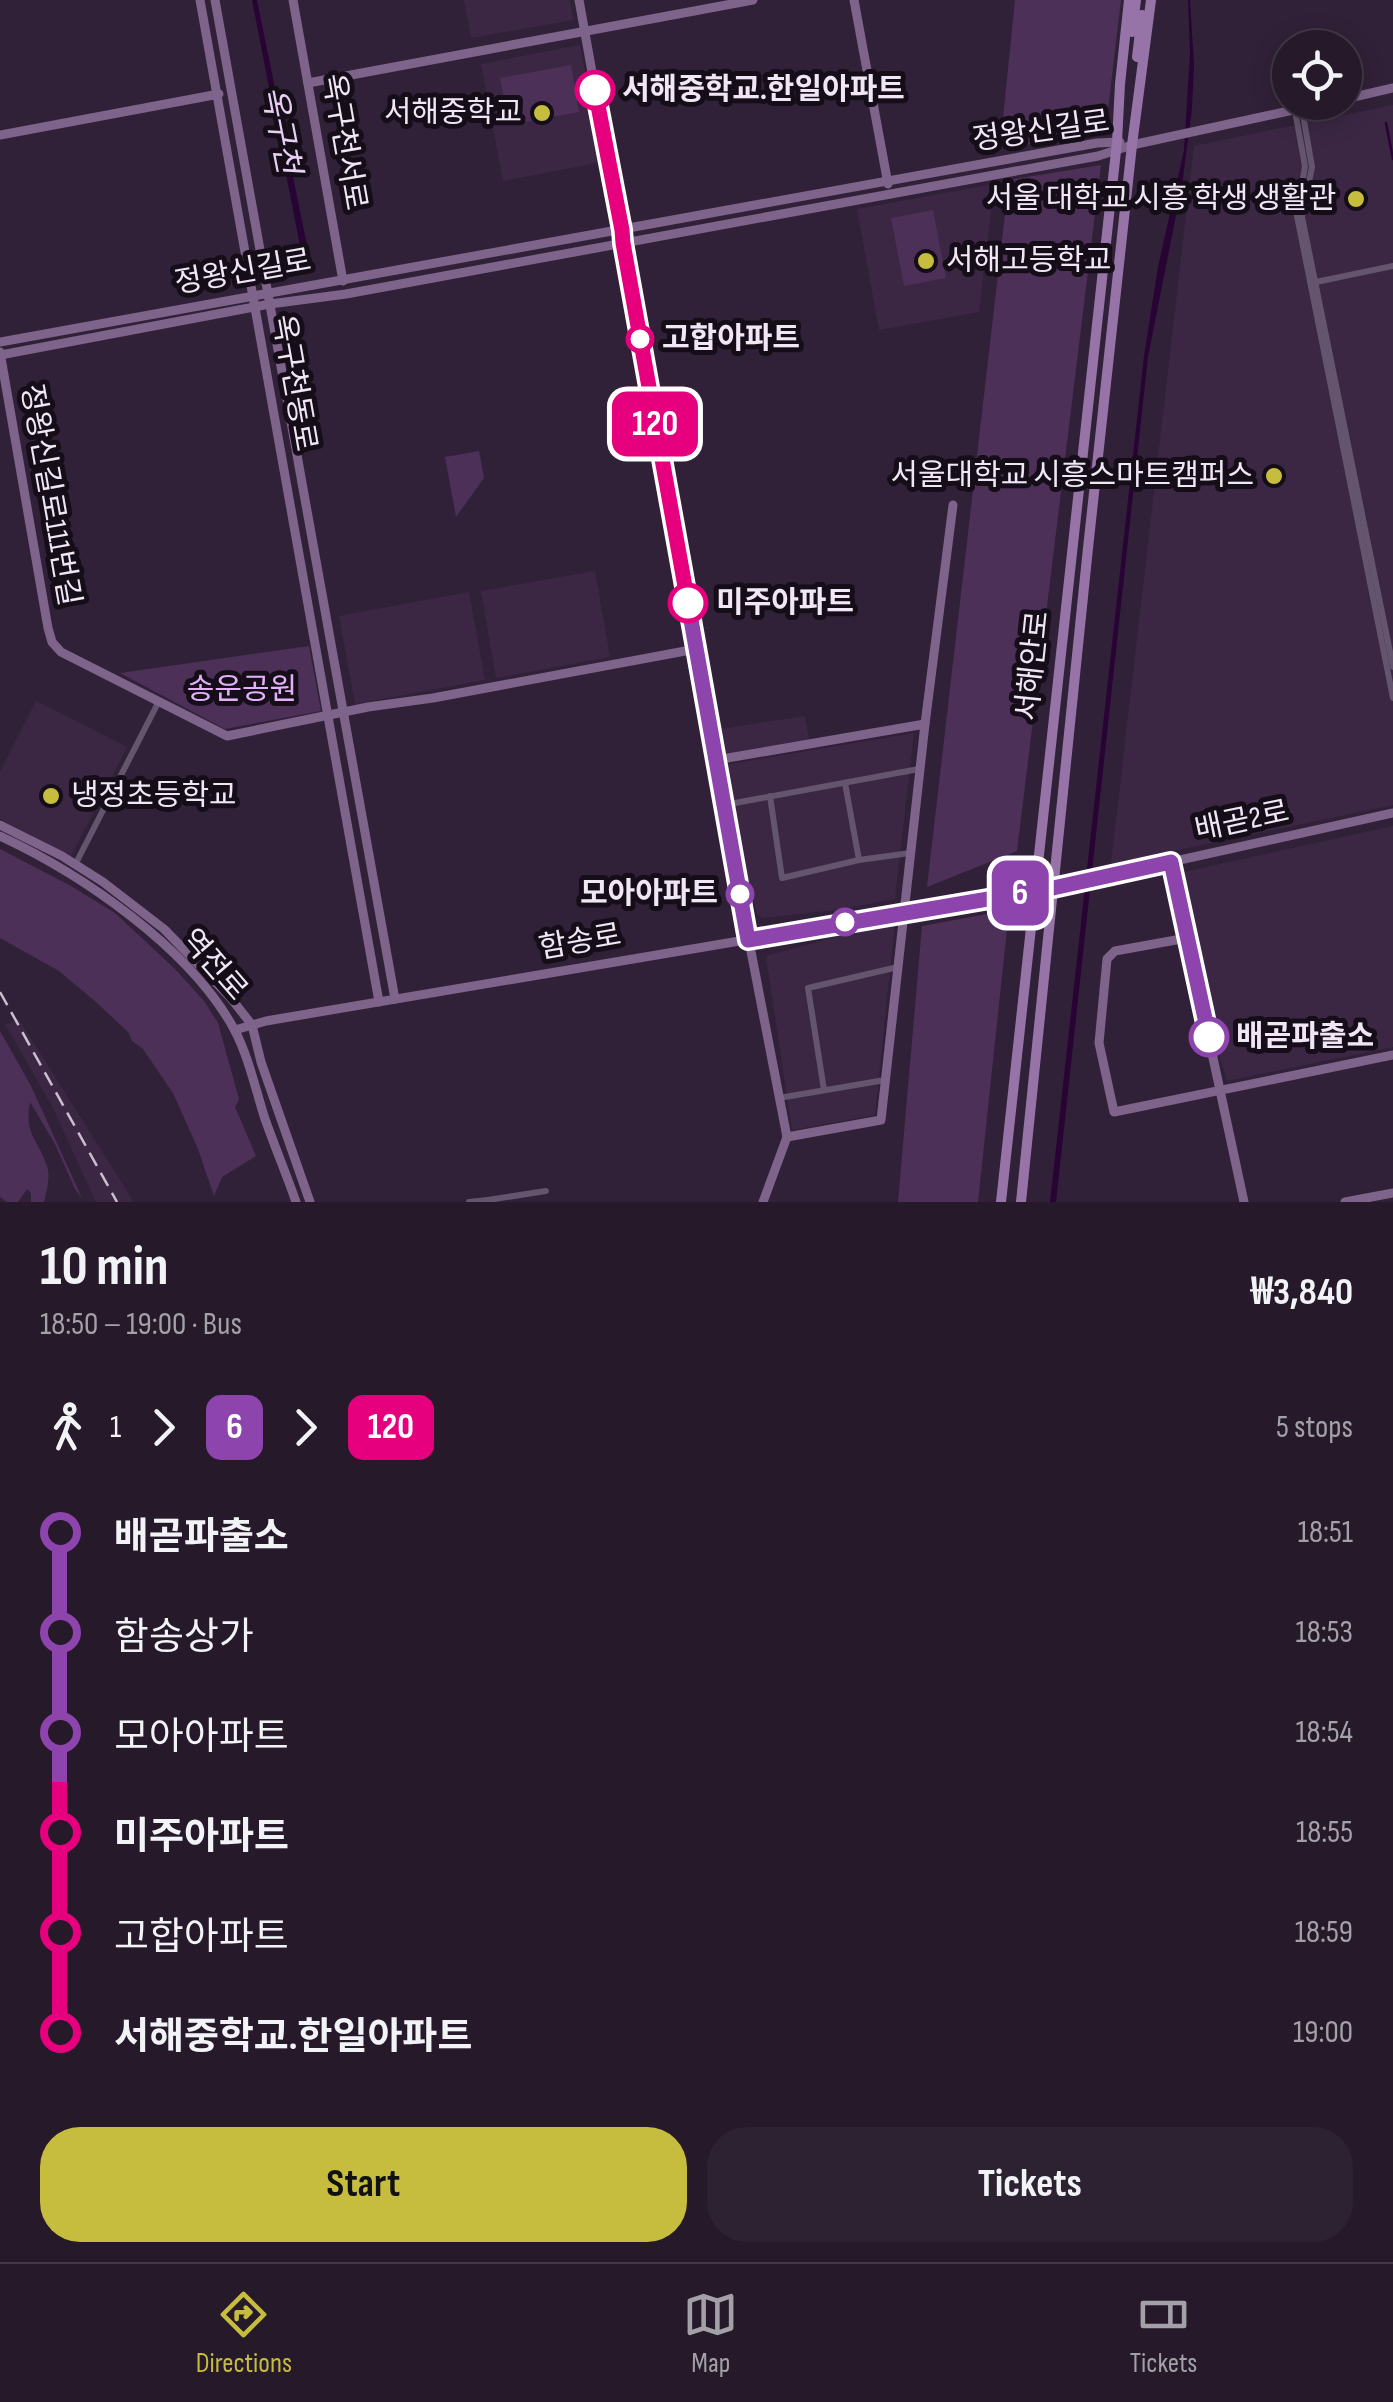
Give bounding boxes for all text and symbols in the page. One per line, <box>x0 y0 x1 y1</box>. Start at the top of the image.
map controls <box>1272 30 1362 120</box>
button: locate <box>1272 30 1362 120</box>
street label: 옥구천서로 <box>314 71 374 213</box>
marker: 서해중학교.한일아파트 <box>576 71 614 109</box>
place label: 서해중학교.한일아파트 <box>622 72 905 108</box>
water label: 옥구천 <box>252 83 308 181</box>
place label: 서해중학교 <box>384 95 522 131</box>
marker: 서해중학교 <box>531 102 553 124</box>
street label: 정왕신길로 <box>970 104 1112 158</box>
place label: 서울 대학교 시흥 학생 생활관 <box>986 181 1336 217</box>
marker: 서울 대학교 시흥 학생 생활관 <box>1345 188 1367 210</box>
street label: 정왕신길로 <box>172 242 314 302</box>
place label: 서해고등학교 <box>946 243 1112 279</box>
marker: 서해고등학교 <box>915 250 937 272</box>
street label: 옥구천동로 <box>264 312 324 454</box>
place label: 고합아파트 <box>662 321 800 357</box>
marker: 고합아파트 <box>627 326 653 352</box>
street label: 정왕신길로111번길 <box>13 381 87 609</box>
line badge: 120 <box>598 392 712 456</box>
text: 120 <box>632 403 678 446</box>
place label: 서울대학교 시흥스마트캠퍼스 <box>890 458 1254 494</box>
marker: 서울대학교 시흥스마트캠퍼스 <box>1263 465 1285 487</box>
marker: 미주아파트 <box>669 584 707 622</box>
place label: 미주아파트 <box>716 585 854 621</box>
street label: 서해안로 <box>1009 609 1057 723</box>
park label: 송운공원 <box>187 672 297 708</box>
place label: 냉정초등학교 <box>71 778 237 814</box>
marker: 냉정초등학교 <box>40 785 62 807</box>
street label: 배곧2로 <box>1192 793 1292 849</box>
line badge: 6 <box>988 860 1052 926</box>
text: 6 <box>1012 872 1028 915</box>
place label: 모아아파트 <box>580 876 718 912</box>
marker: 모아아파트 <box>727 881 753 907</box>
unlabelled marker <box>832 909 858 935</box>
street label: 함송로 <box>536 917 624 967</box>
street label: 역전로 <box>173 922 255 1008</box>
marker: 배곧파출소 <box>1190 1018 1228 1056</box>
place label: 배곧파출소 <box>1236 1019 1374 1055</box>
text: 10 min <box>40 1234 168 1301</box>
text: ₩3,840 <box>1251 1270 1353 1315</box>
text: 18:50 – 19:00 · Bus <box>40 1305 242 1344</box>
icon: walk <box>40 1400 95 1455</box>
icon: forward <box>136 1400 191 1455</box>
icon: forward <box>278 1400 333 1455</box>
text: 6 <box>226 1406 243 1449</box>
text: 120 <box>368 1406 414 1449</box>
text: 1 <box>110 1408 121 1447</box>
text: 5 stops <box>1276 1408 1353 1447</box>
text: 18:51 <box>1298 1513 1353 1552</box>
text: 배곧파출소 <box>114 1515 289 1560</box>
text: 18:53 <box>1295 1613 1353 1652</box>
text: 함송상가 <box>114 1615 254 1660</box>
text: 18:54 <box>1295 1713 1353 1752</box>
text: 모아아파트 <box>114 1715 289 1760</box>
text: 18:55 <box>1296 1813 1353 1852</box>
text: 미주아파트 <box>114 1815 289 1860</box>
text: 18:59 <box>1295 1913 1353 1952</box>
text: 고합아파트 <box>114 1915 289 1960</box>
text: 19:00 <box>1293 2013 1353 2052</box>
text: 서해중학교.한일아파트 <box>114 2015 472 2060</box>
button: Start <box>40 2127 687 2242</box>
button: Tickets <box>707 2127 1353 2242</box>
tab: Directions <box>196 2287 292 2380</box>
tab: Map <box>683 2287 738 2380</box>
tab: Tickets <box>1130 2287 1197 2380</box>

